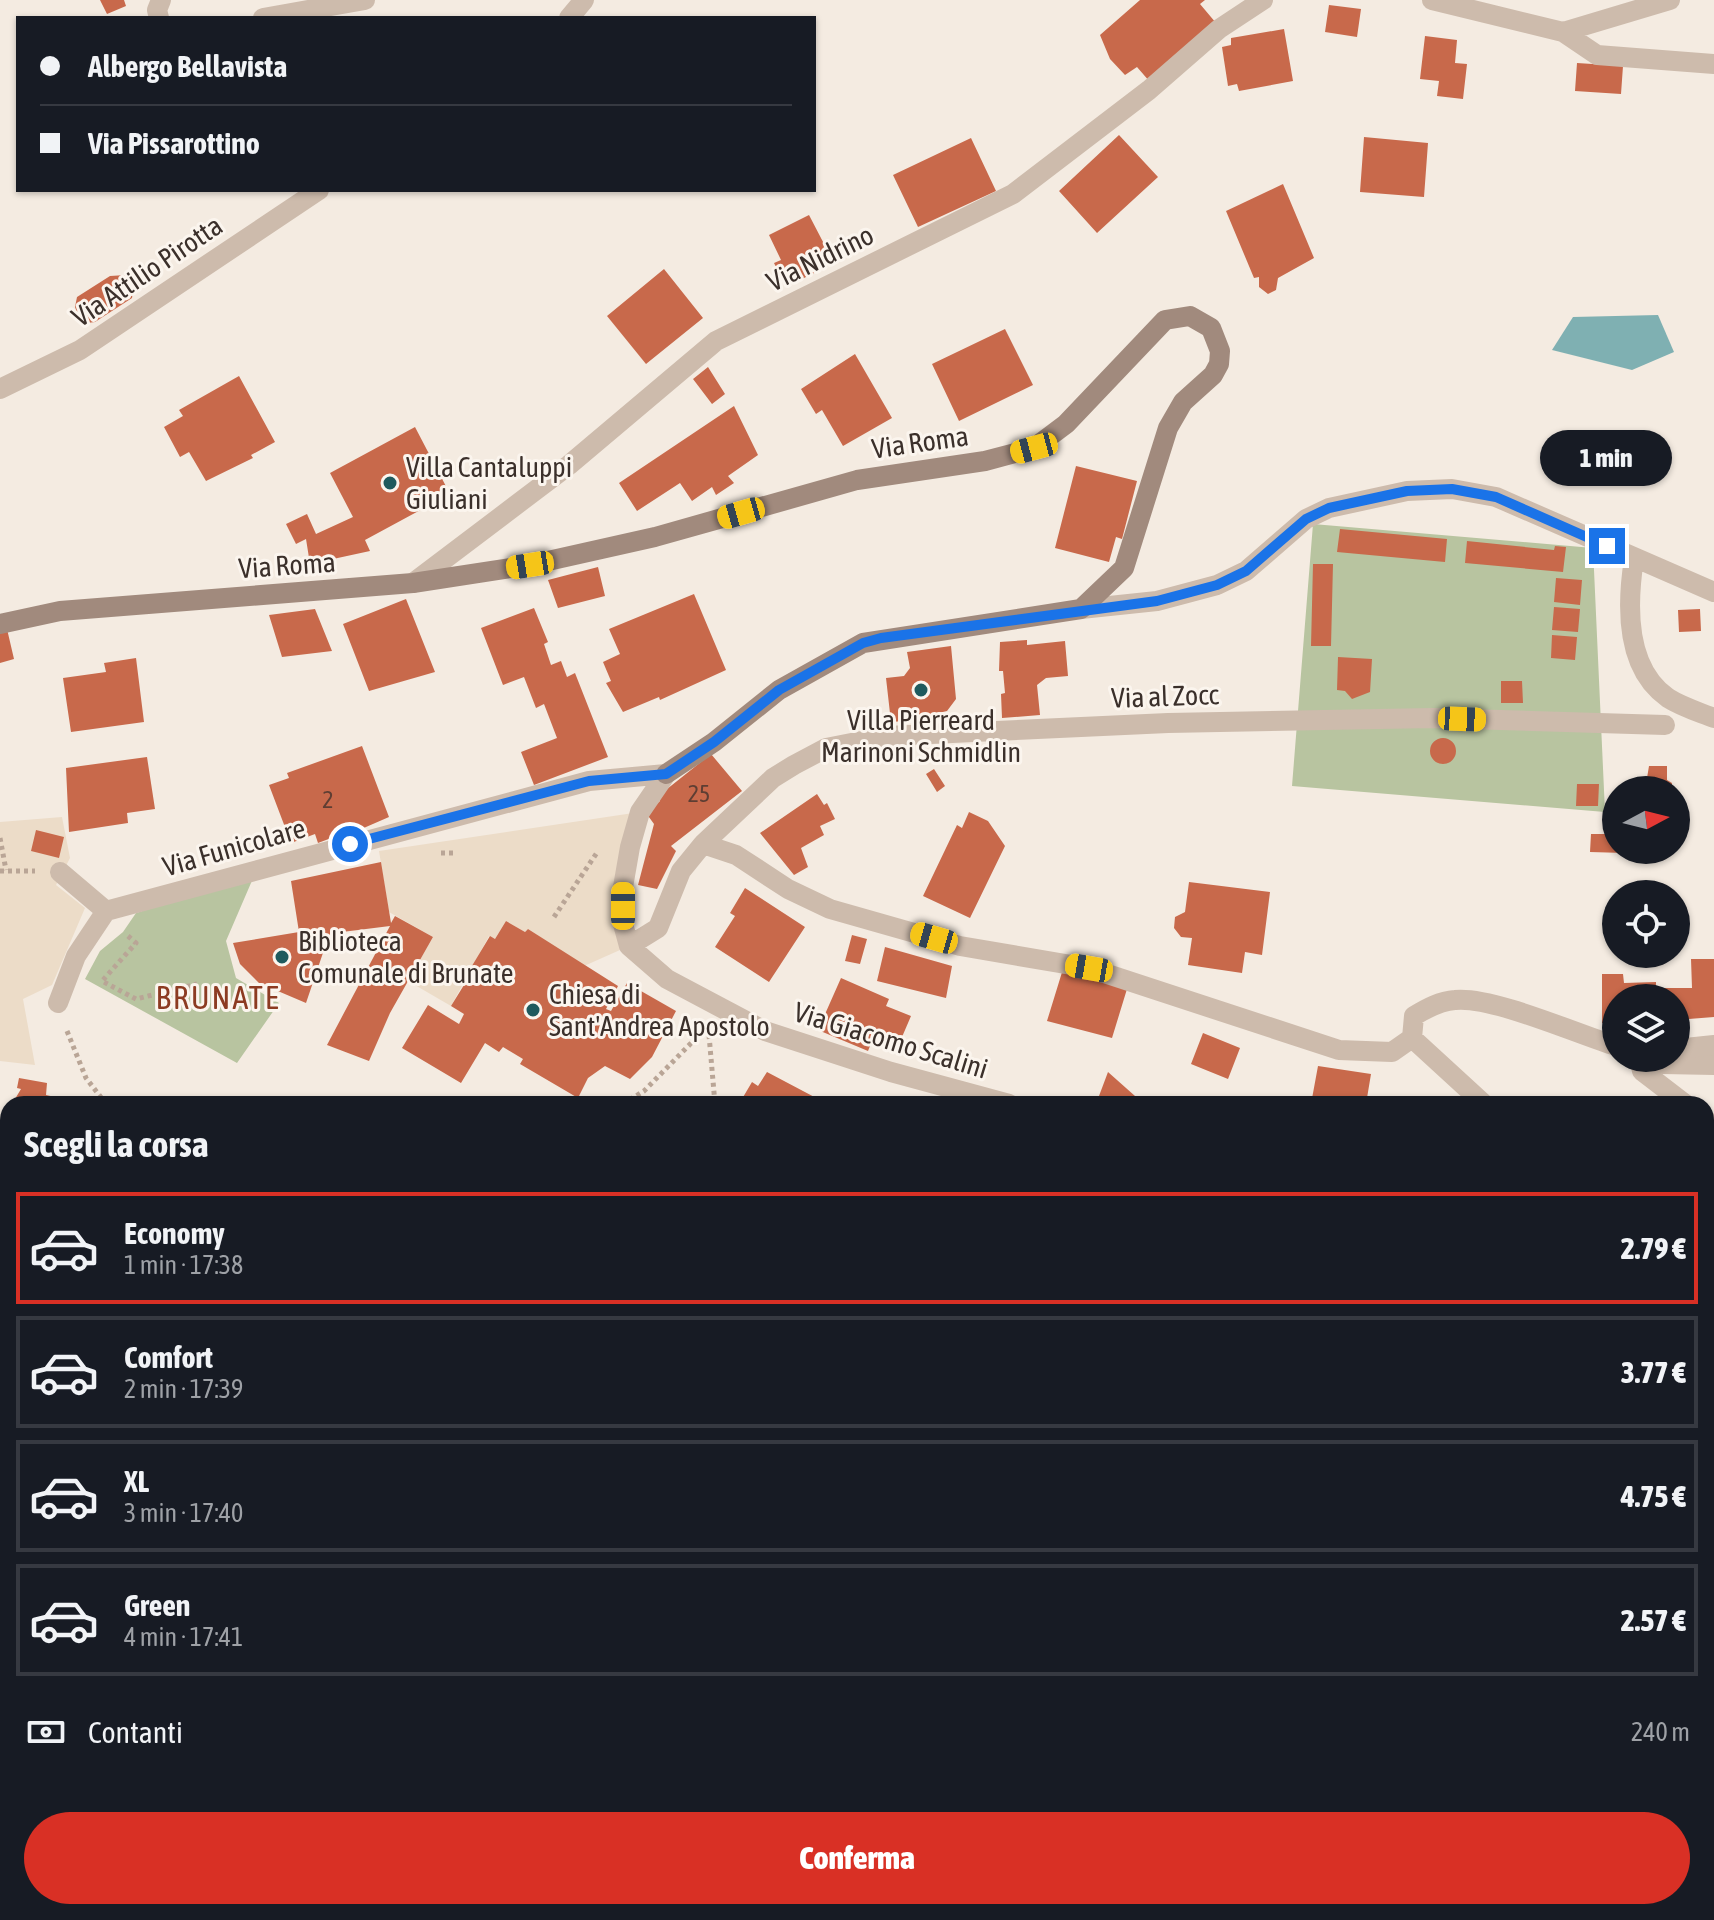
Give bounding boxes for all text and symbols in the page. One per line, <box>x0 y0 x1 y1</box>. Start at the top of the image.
text: Albergo Bellavista <box>88 49 287 83</box>
text: Via Pissarottino <box>88 126 260 160</box>
street label: Via Attilio Pirotta <box>66 209 228 333</box>
street label: Via Nidrino <box>761 218 879 298</box>
street label: Via Roma <box>870 419 970 465</box>
car <box>1008 430 1060 466</box>
callout: 1 min <box>1541 430 1673 486</box>
text: 1 min <box>1579 443 1633 473</box>
place label: Villa Cantaluppi Giuliani <box>406 451 572 515</box>
marker: Villa Cantaluppi Giuliani <box>381 474 399 492</box>
car <box>715 495 767 531</box>
route end <box>1589 528 1625 564</box>
street label: Via Roma <box>237 546 337 584</box>
car <box>504 549 556 581</box>
street label: Via al Zocc <box>1111 678 1220 714</box>
marker: Villa Pierreard Marinoni Schmidlin <box>912 681 930 699</box>
place label: Villa Pierreard Marinoni Schmidlin <box>821 704 1021 768</box>
car <box>1438 706 1486 732</box>
north arrow <box>1602 776 1690 864</box>
map controls <box>1602 776 1690 1072</box>
house number: 25 <box>688 780 710 807</box>
house number: 2 <box>322 786 334 813</box>
street label: Via Funicolare <box>159 811 309 883</box>
route start <box>332 826 368 862</box>
button: locate <box>1602 880 1690 968</box>
car <box>611 882 635 930</box>
car <box>908 920 960 956</box>
place label: Biblioteca Comunale di Brunate <box>298 925 513 989</box>
marker: Biblioteca Comunale di Brunate <box>273 948 291 966</box>
car <box>1063 952 1115 984</box>
place label: Chiesa di Sant'Andrea Apostolo <box>549 978 770 1042</box>
district label: BRUNATE <box>155 979 281 1016</box>
button: layers <box>1602 984 1690 1072</box>
street label: Via Giacomo Scalini <box>790 995 992 1085</box>
marker: Chiesa di Sant'Andrea Apostolo <box>524 1001 542 1019</box>
text: Scegli la corsa <box>24 1123 209 1165</box>
icon: car <box>28 1212 100 1284</box>
text: Economy <box>124 1216 225 1250</box>
text: 2.79 € <box>1621 1231 1686 1265</box>
text: 1 min · 17:38 <box>124 1250 243 1280</box>
icon: car <box>28 1336 100 1408</box>
text: Comfort <box>124 1340 213 1374</box>
text: 3.77 € <box>1621 1355 1686 1389</box>
text: 2 min · 17:39 <box>124 1374 243 1404</box>
icon: car <box>28 1460 100 1532</box>
text: XL <box>124 1464 149 1498</box>
text: 4.75 € <box>1621 1479 1686 1513</box>
text: 3 min · 17:40 <box>124 1498 243 1528</box>
icon: car <box>28 1584 100 1656</box>
text: Green <box>124 1588 190 1622</box>
text: 2.57 € <box>1621 1603 1686 1637</box>
text: 4 min · 17:41 <box>124 1622 243 1652</box>
icon: cash <box>24 1710 68 1754</box>
text: Contanti <box>88 1715 183 1749</box>
text: 240 m <box>1631 1717 1690 1747</box>
button: Conferma <box>24 1812 1690 1904</box>

